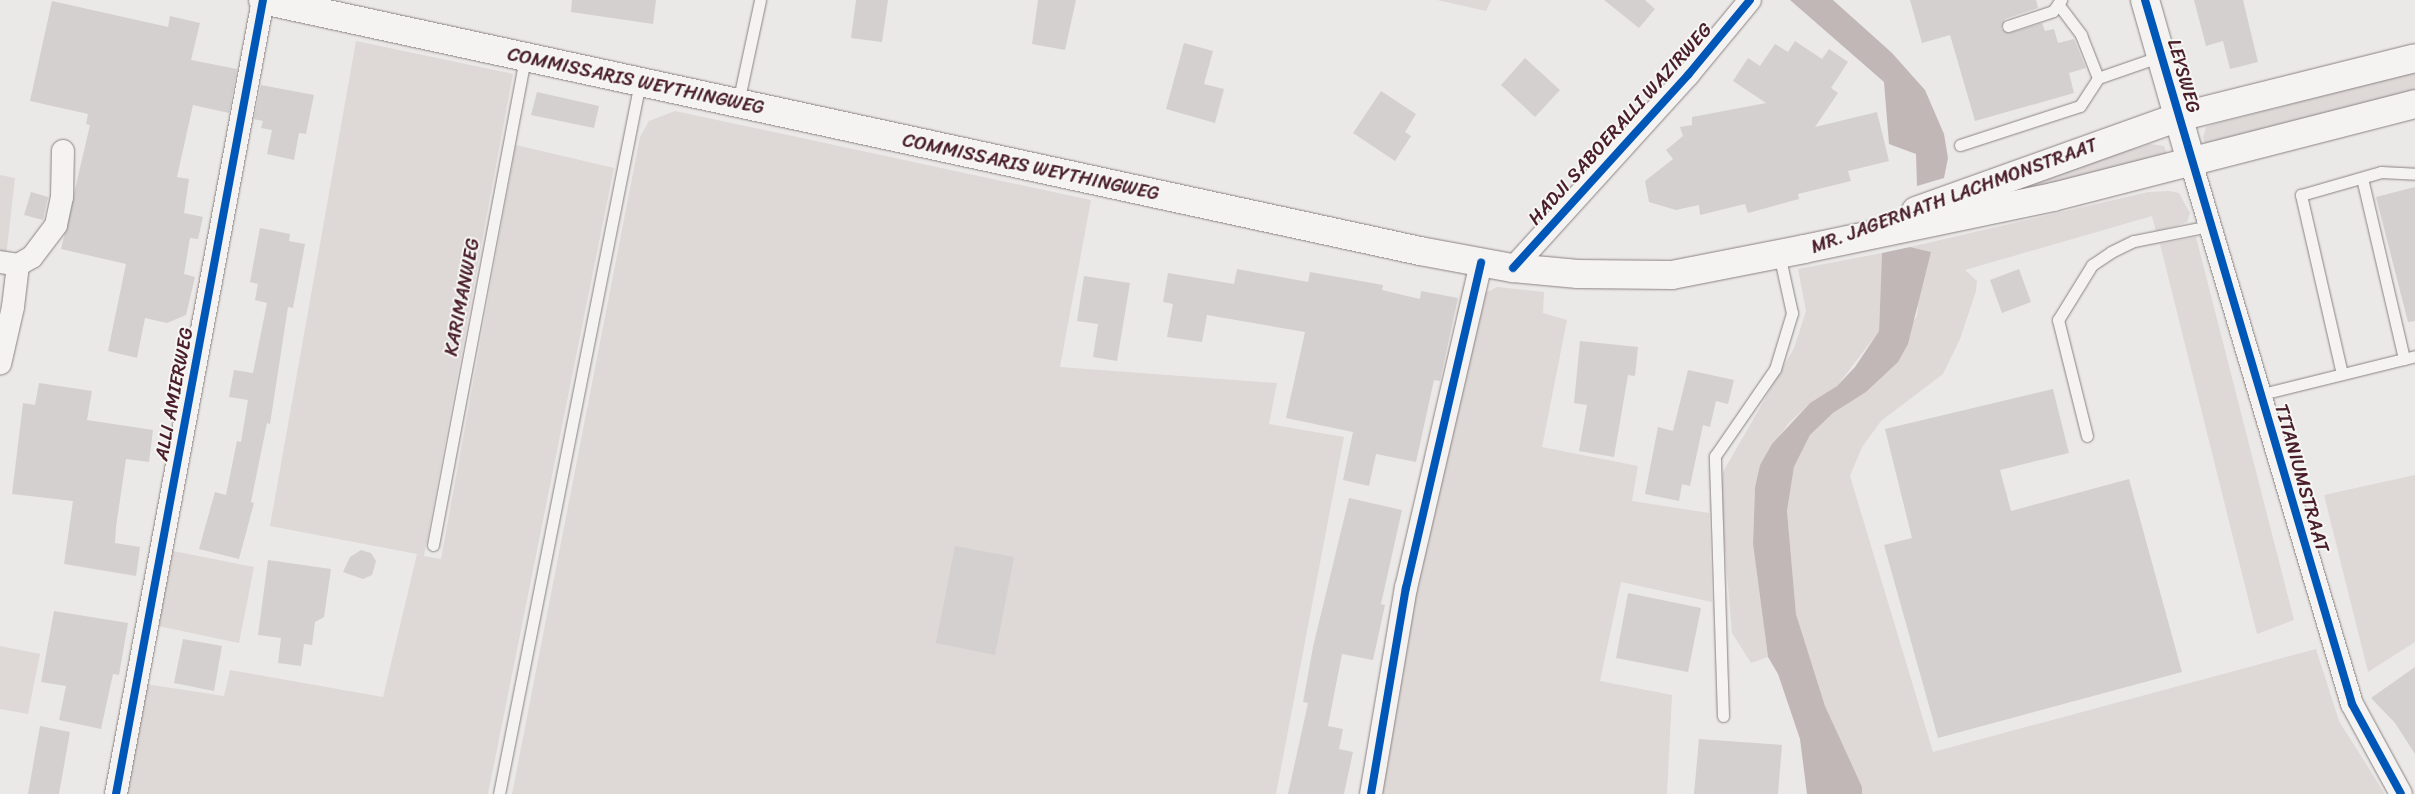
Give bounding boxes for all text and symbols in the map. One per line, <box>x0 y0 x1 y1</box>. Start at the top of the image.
street label: HADJI SABOERALLI WAZIRWEG <box>1525 20 1715 228</box>
street label: LEYSWEG <box>2163 36 2205 116</box>
street label: COMMISSARIS WEYTHINGWEG <box>506 43 766 119</box>
street label: COMMISSARIS WEYTHINGWEG <box>901 129 1161 205</box>
street label: MR. JAGERNATH LACHMONSTRAAT <box>1809 134 2099 258</box>
street label: KARIMANWEG <box>439 236 485 358</box>
street label: ALLI AMIERWEG <box>150 326 198 462</box>
street label: TITANIUMSTRAAT <box>2270 401 2334 555</box>

